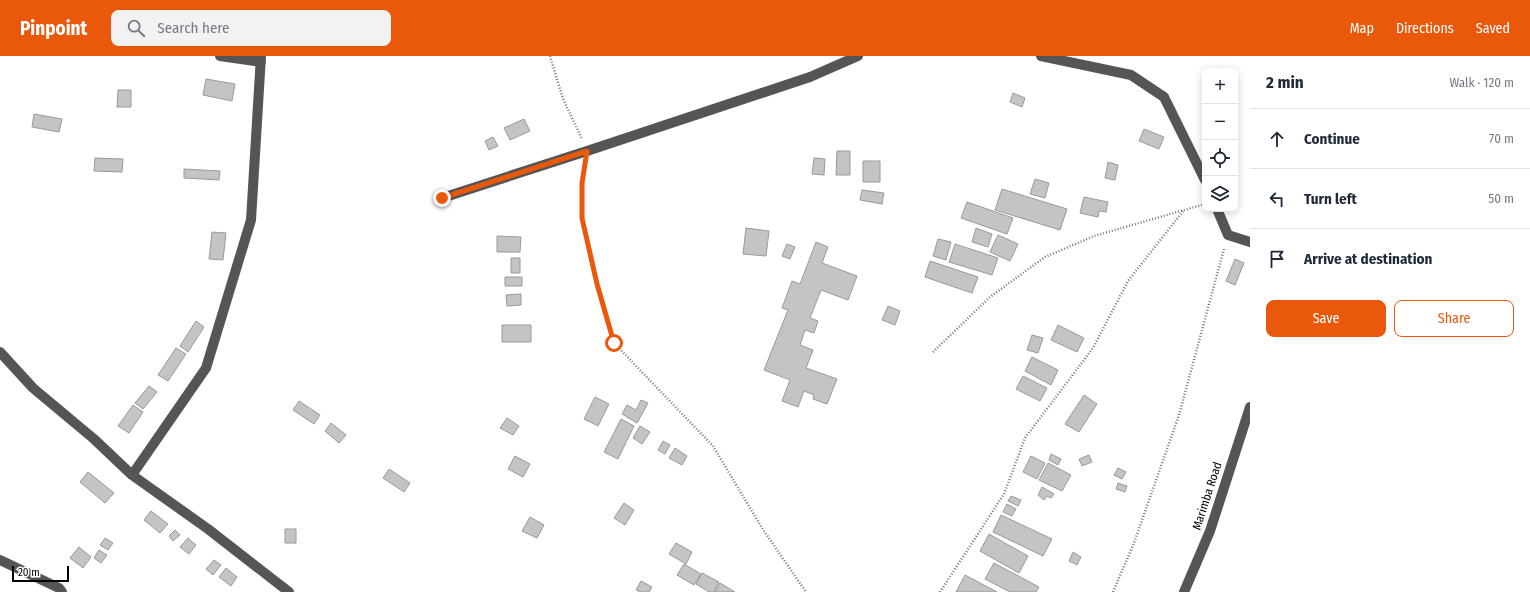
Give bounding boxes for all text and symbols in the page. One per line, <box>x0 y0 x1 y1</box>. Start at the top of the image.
search box <box>111 10 391 46</box>
text: Pinpoint <box>20 17 87 40</box>
icon: search <box>125 17 147 39</box>
text: Search here <box>157 19 230 37</box>
text: Map <box>1350 20 1374 37</box>
text: Directions <box>1396 20 1454 37</box>
text: Saved <box>1476 20 1510 37</box>
map controls <box>1202 68 1238 212</box>
button: + <box>1202 68 1238 104</box>
text: 2 min <box>1266 72 1304 93</box>
text: Walk · 120 m <box>1449 75 1514 90</box>
button: − <box>1202 104 1238 140</box>
icon: ahead <box>1266 128 1288 150</box>
text: Continue <box>1304 130 1360 148</box>
text: 70 m <box>1489 131 1514 146</box>
button: locate <box>1202 140 1238 176</box>
button: layers <box>1202 176 1238 212</box>
icon: left <box>1266 188 1288 210</box>
route end <box>433 189 451 207</box>
text: Turn left <box>1304 190 1357 208</box>
text: 50 m <box>1488 191 1514 206</box>
icon: arrive <box>1266 248 1288 270</box>
text: Arrive at destination <box>1304 250 1432 268</box>
button: Save <box>1266 300 1386 337</box>
button: Share <box>1394 300 1514 337</box>
route start <box>605 334 623 352</box>
street label: Marimba Road <box>1189 460 1225 532</box>
scale bar <box>12 564 69 583</box>
text: 20 m <box>18 566 40 579</box>

